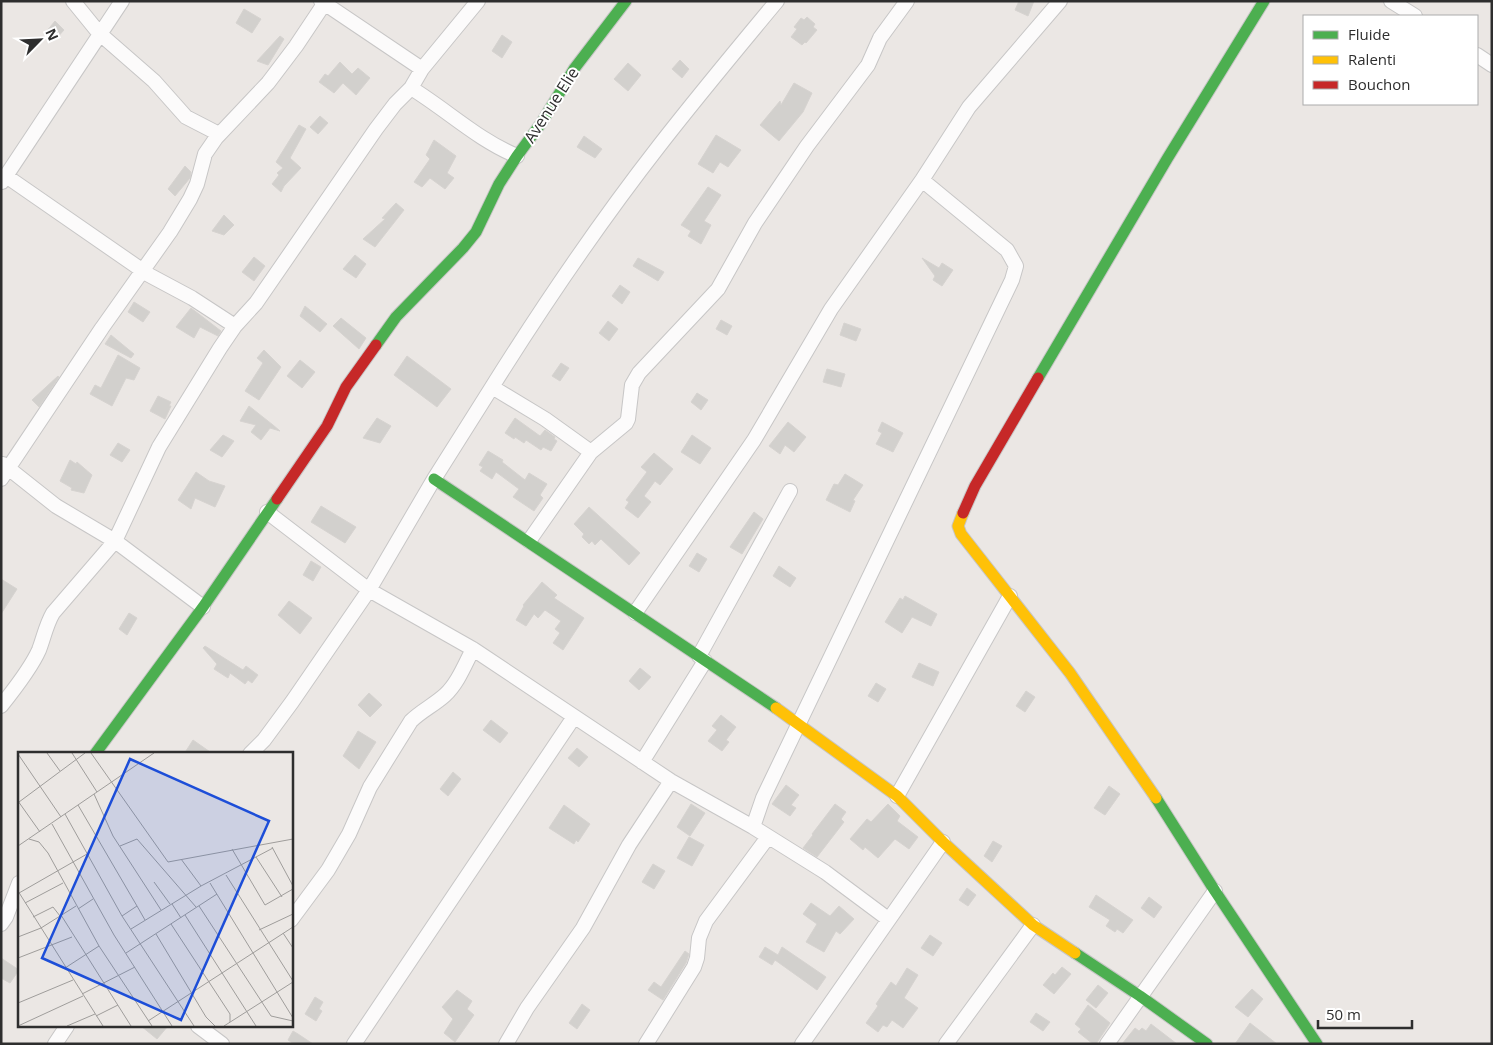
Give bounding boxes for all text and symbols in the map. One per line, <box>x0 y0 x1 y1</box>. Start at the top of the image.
north arrow <box>15 15 65 65</box>
legend <box>1303 15 1478 105</box>
text: Fluide <box>1348 24 1390 44</box>
text: N <box>41 25 63 44</box>
text: Ralenti <box>1348 49 1396 69</box>
street label: Avenue Elie <box>518 63 584 147</box>
text: Bouchon <box>1348 74 1411 94</box>
inset map <box>18 752 292 1028</box>
scale bar <box>1318 998 1412 1030</box>
text: 50 m <box>1326 1004 1361 1024</box>

